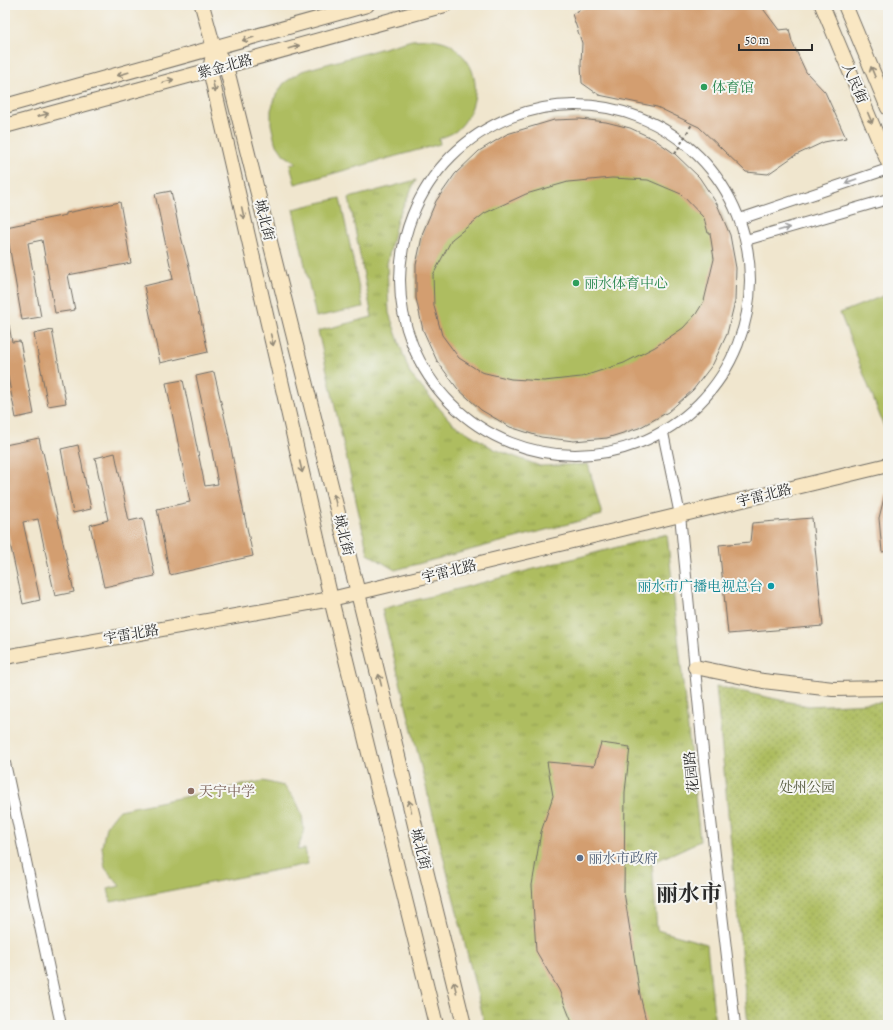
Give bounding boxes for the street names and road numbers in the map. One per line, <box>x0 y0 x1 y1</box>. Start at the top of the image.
street label: 紫金北路 <box>196 50 255 83</box>
street label: 人民街 <box>838 60 871 106</box>
street label: 城北街 <box>250 197 279 243</box>
street label: 宇雷北路 <box>735 479 794 511</box>
street label: 城北街 <box>329 512 358 558</box>
street label: 宇雷北路 <box>420 555 479 587</box>
street label: 宇雷北路 <box>102 620 160 649</box>
street label: 花园路 <box>680 750 703 794</box>
street label: 城北街 <box>406 826 435 872</box>

